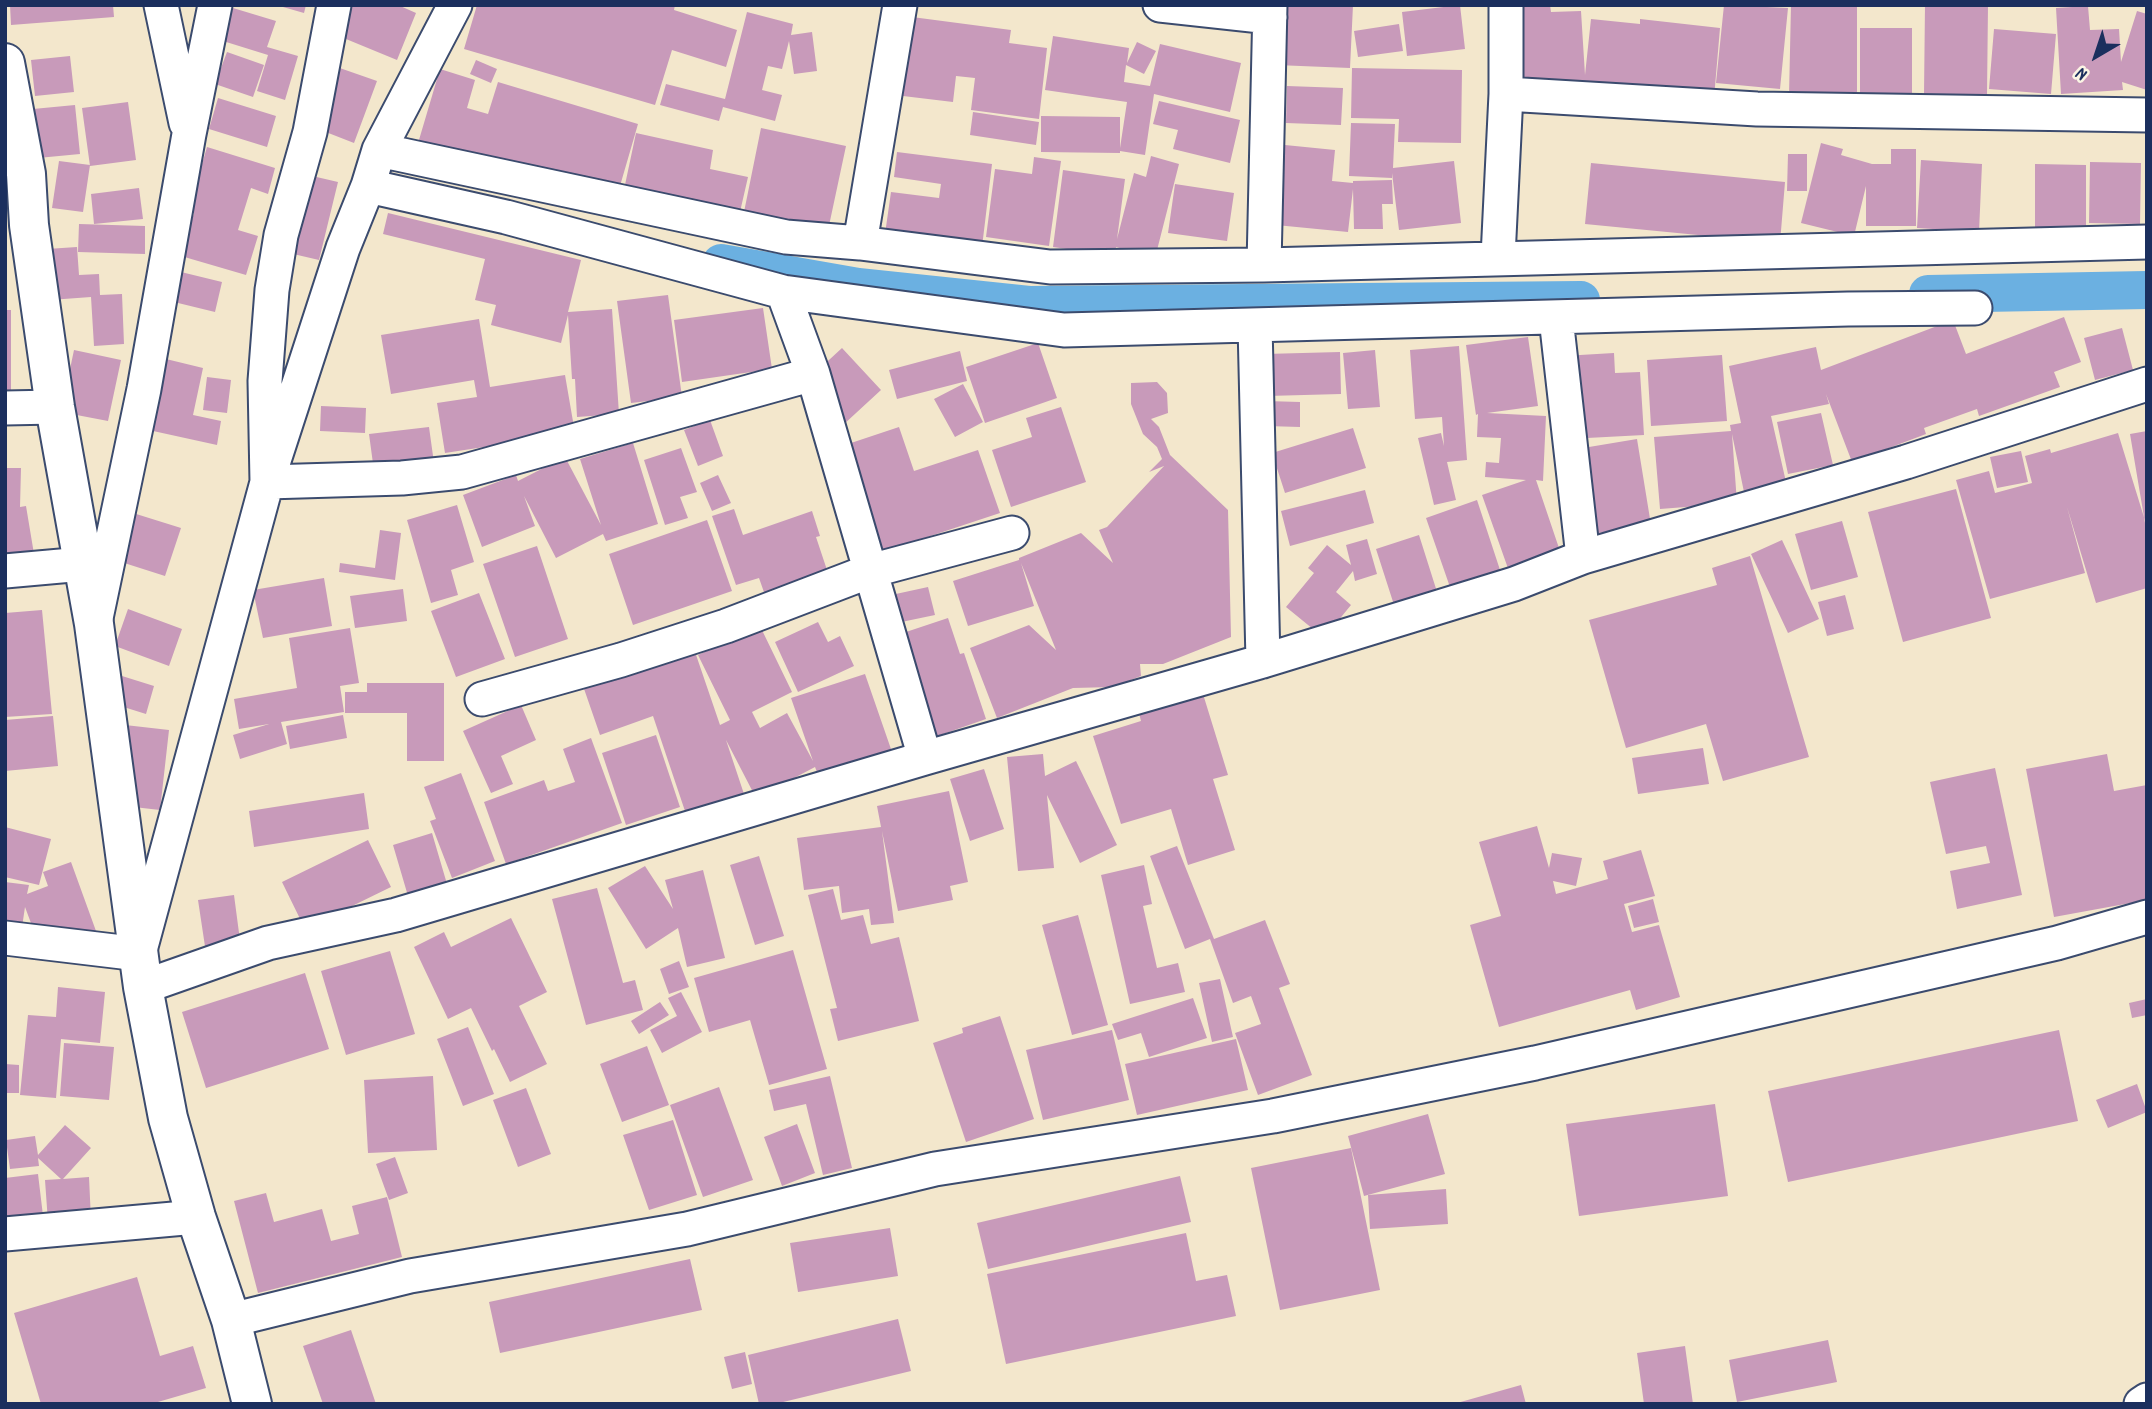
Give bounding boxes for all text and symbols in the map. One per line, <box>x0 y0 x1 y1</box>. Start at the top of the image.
north arrow <box>2061 21 2131 91</box>
text: N <box>2070 59 2095 86</box>

